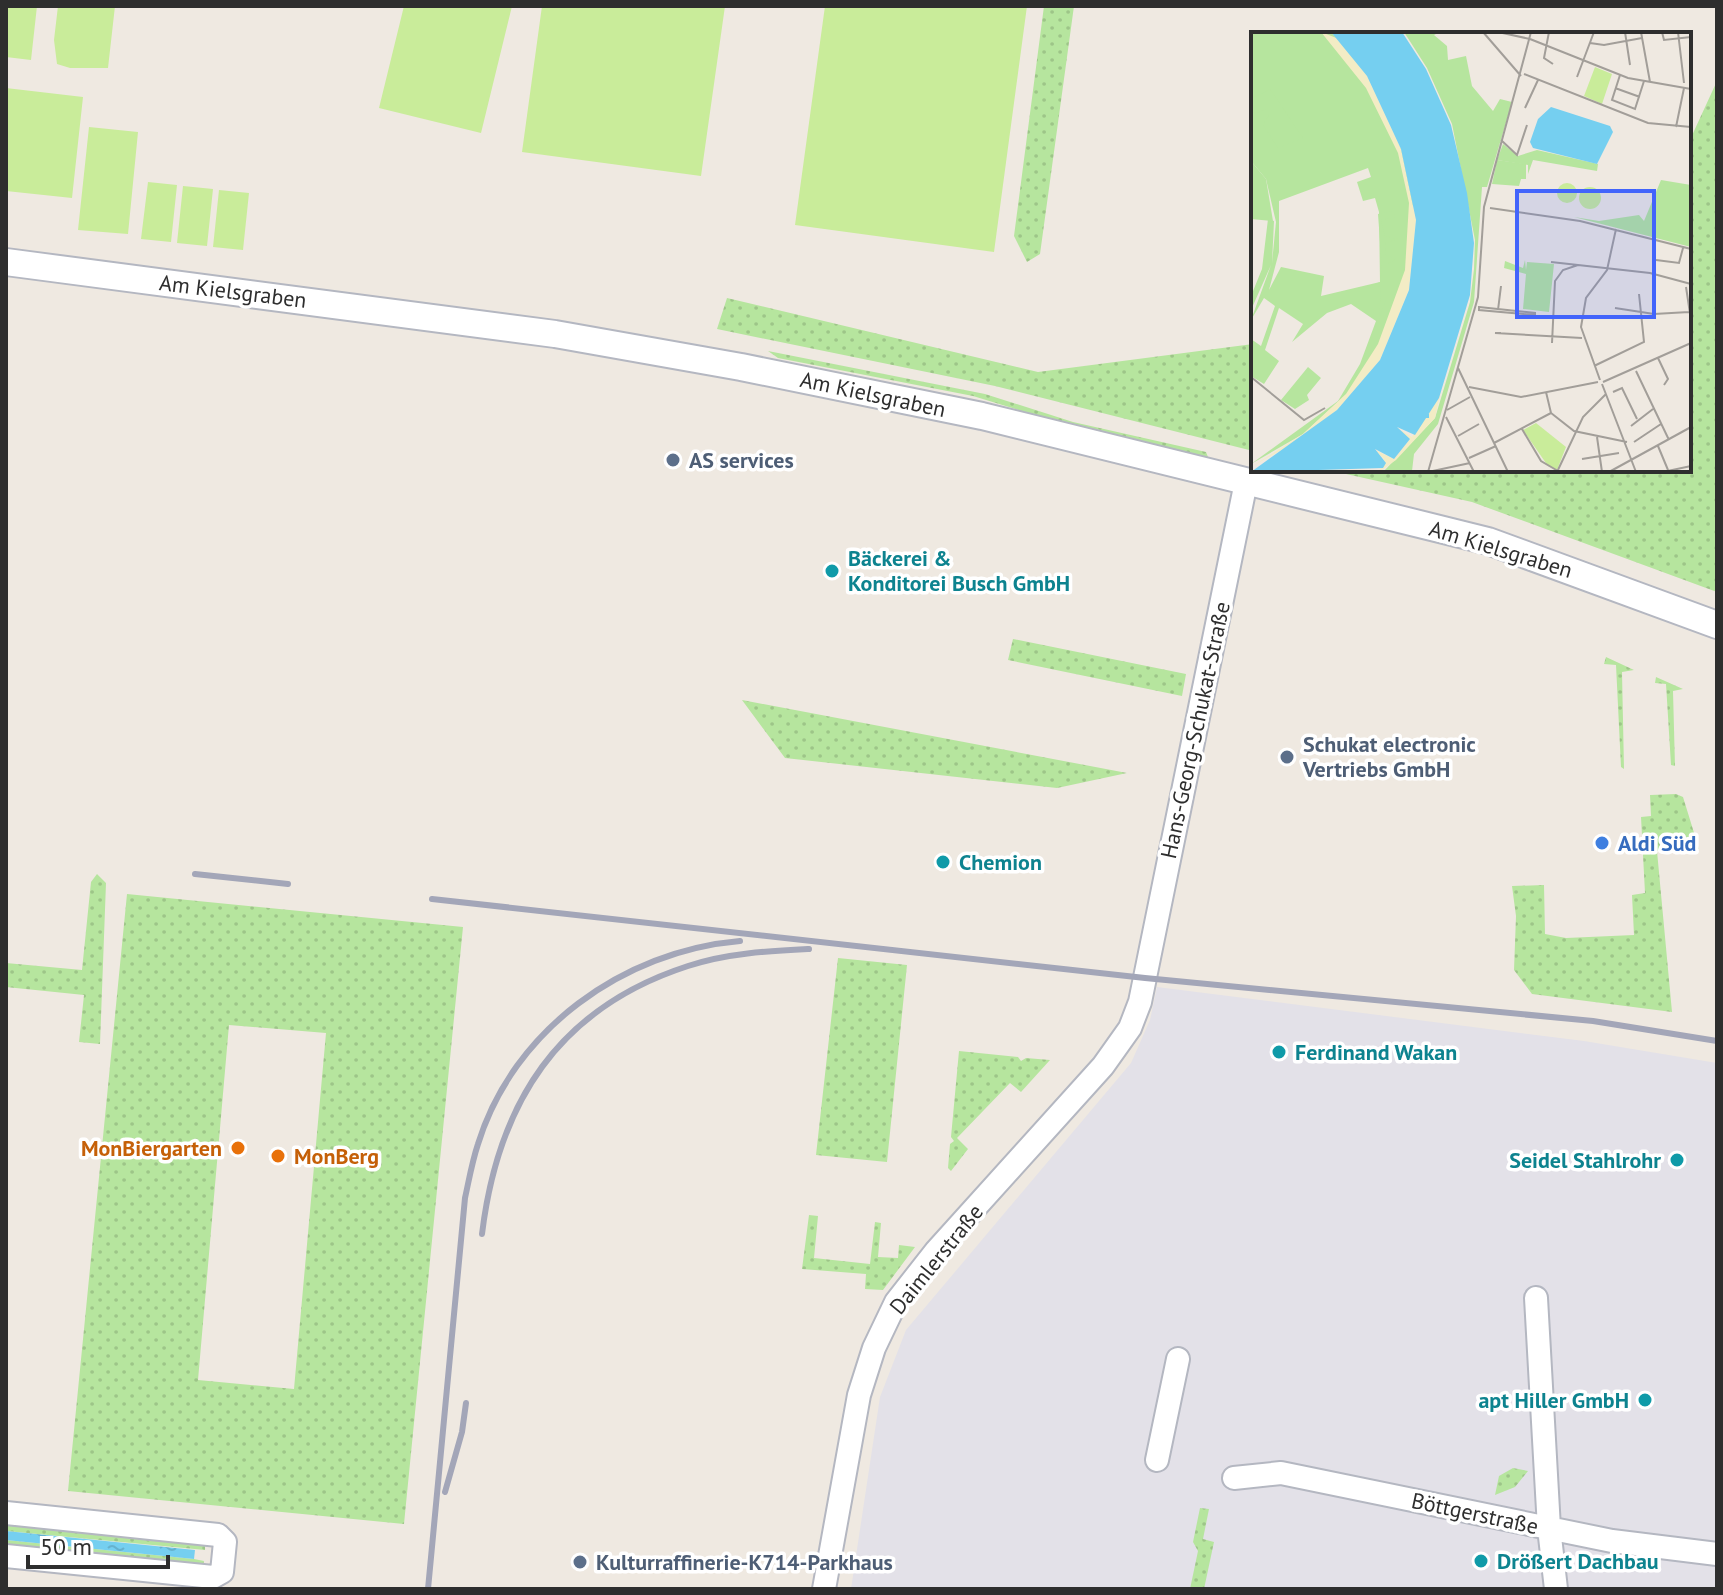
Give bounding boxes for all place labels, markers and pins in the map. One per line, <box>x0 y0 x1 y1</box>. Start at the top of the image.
place label: AS services <box>689 446 794 474</box>
marker: AS services <box>664 451 682 469</box>
place label: Bäckerei & Konditorei Busch GmbH <box>848 544 1070 597</box>
marker: Bäckerei & Konditorei Busch GmbH <box>823 562 841 580</box>
place label: Schukat electronic Vertriebs GmbH <box>1302 730 1476 783</box>
marker: Schukat electronic Vertriebs GmbH <box>1278 748 1296 766</box>
place label: Aldi Süd <box>1618 829 1696 857</box>
marker: Aldi Süd <box>1593 834 1611 852</box>
place label: Chemion <box>959 848 1042 876</box>
marker: Chemion <box>934 853 952 871</box>
place label: Ferdinand Wakan <box>1295 1038 1457 1066</box>
marker: Ferdinand Wakan <box>1270 1043 1288 1061</box>
place label: MonBiergarten <box>81 1134 222 1162</box>
marker: MonBiergarten <box>229 1139 247 1157</box>
place label: MonBerg <box>294 1142 379 1170</box>
place label: Seidel Stahlrohr <box>1509 1146 1661 1174</box>
marker: MonBerg <box>269 1147 287 1165</box>
marker: Seidel Stahlrohr <box>1668 1151 1686 1169</box>
place label: apt Hiller GmbH <box>1478 1386 1629 1414</box>
marker: apt Hiller GmbH <box>1636 1391 1654 1409</box>
place label: Drößert Dachbau <box>1497 1547 1659 1575</box>
place label: Kulturraffinerie-K714-Parkhaus <box>596 1548 893 1576</box>
marker: Drößert Dachbau <box>1472 1552 1490 1570</box>
marker: Kulturraffinerie-K714-Parkhaus <box>571 1553 589 1571</box>

